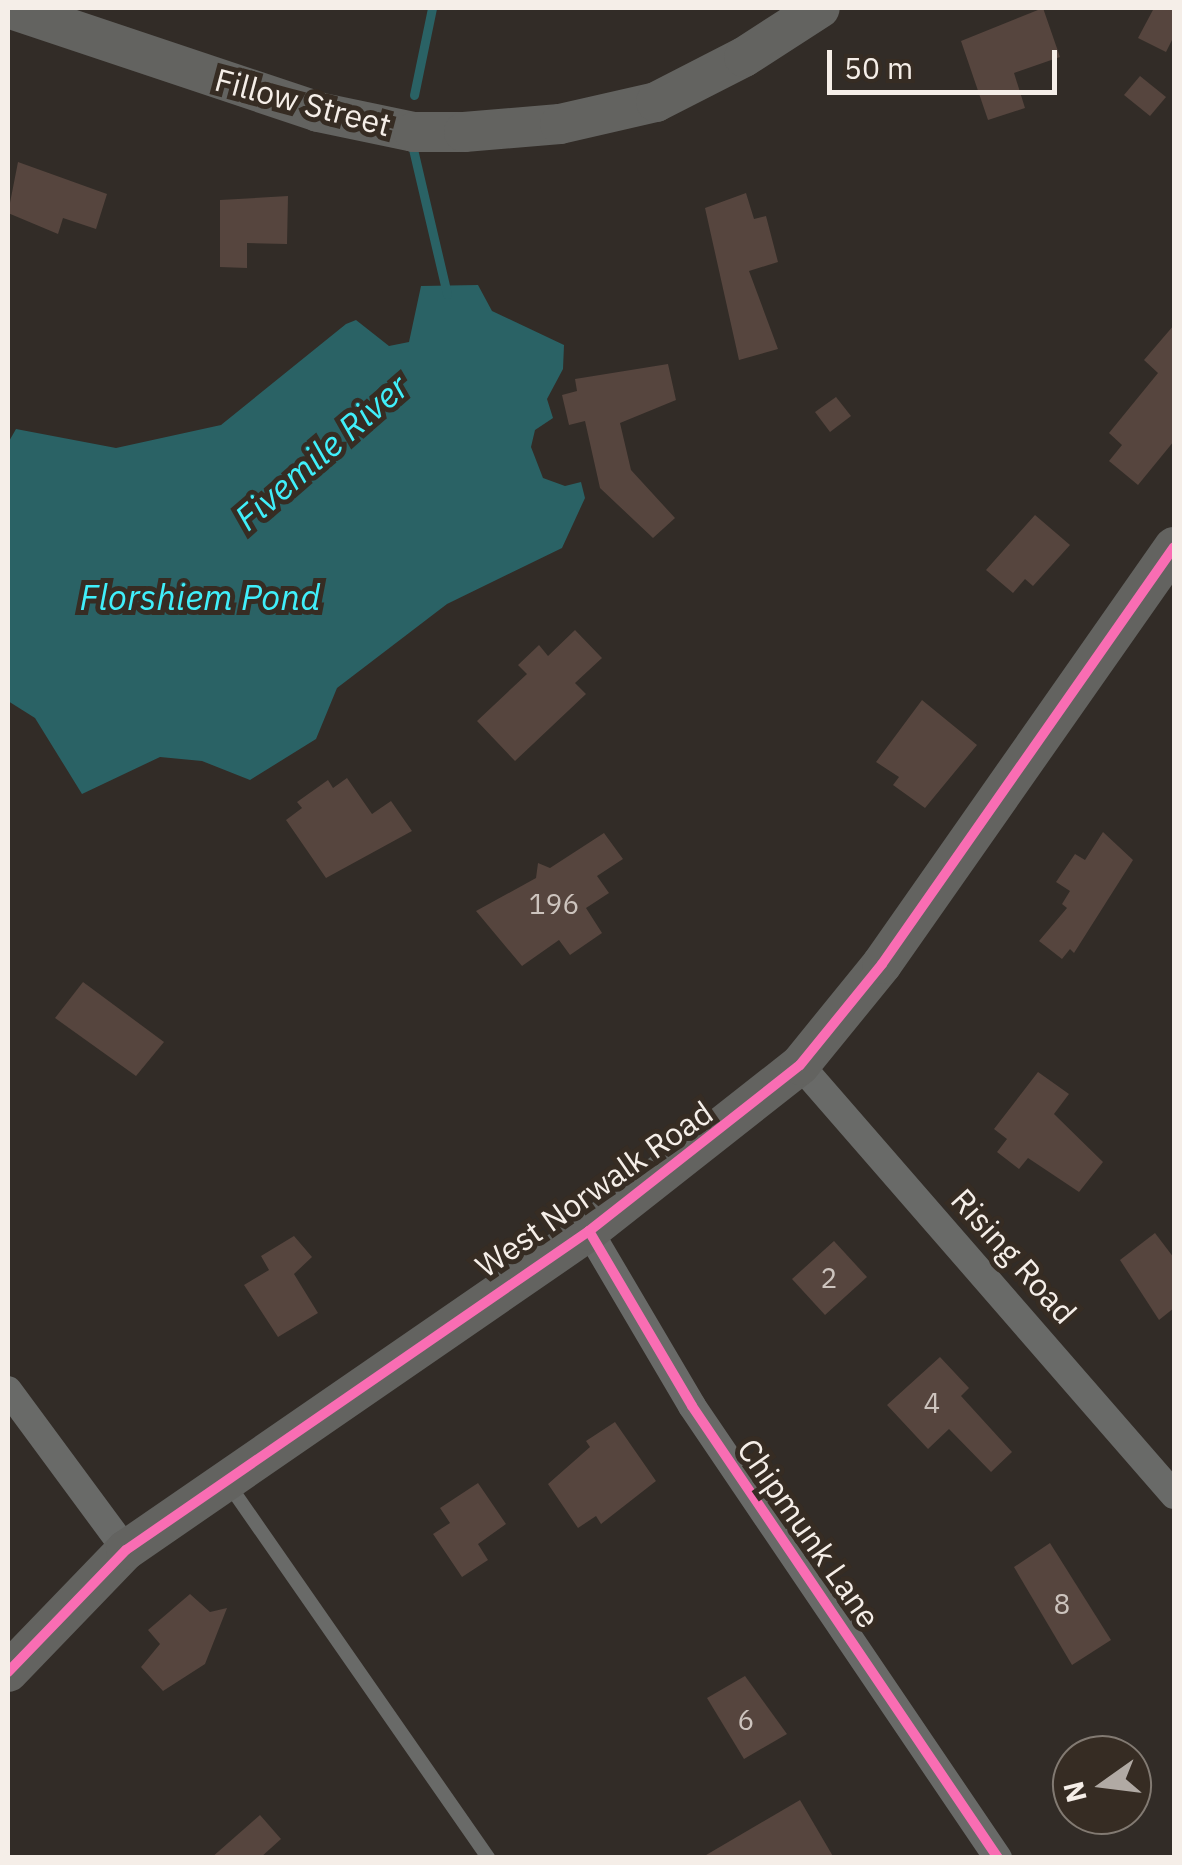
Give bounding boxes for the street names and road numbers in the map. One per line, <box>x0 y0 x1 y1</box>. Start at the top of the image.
street label: Fillow Street <box>211 60 395 144</box>
street label: West Norwalk Road <box>468 1093 720 1285</box>
street label: Rising Road <box>943 1181 1085 1331</box>
street label: Chipmunk Lane <box>730 1431 888 1635</box>

